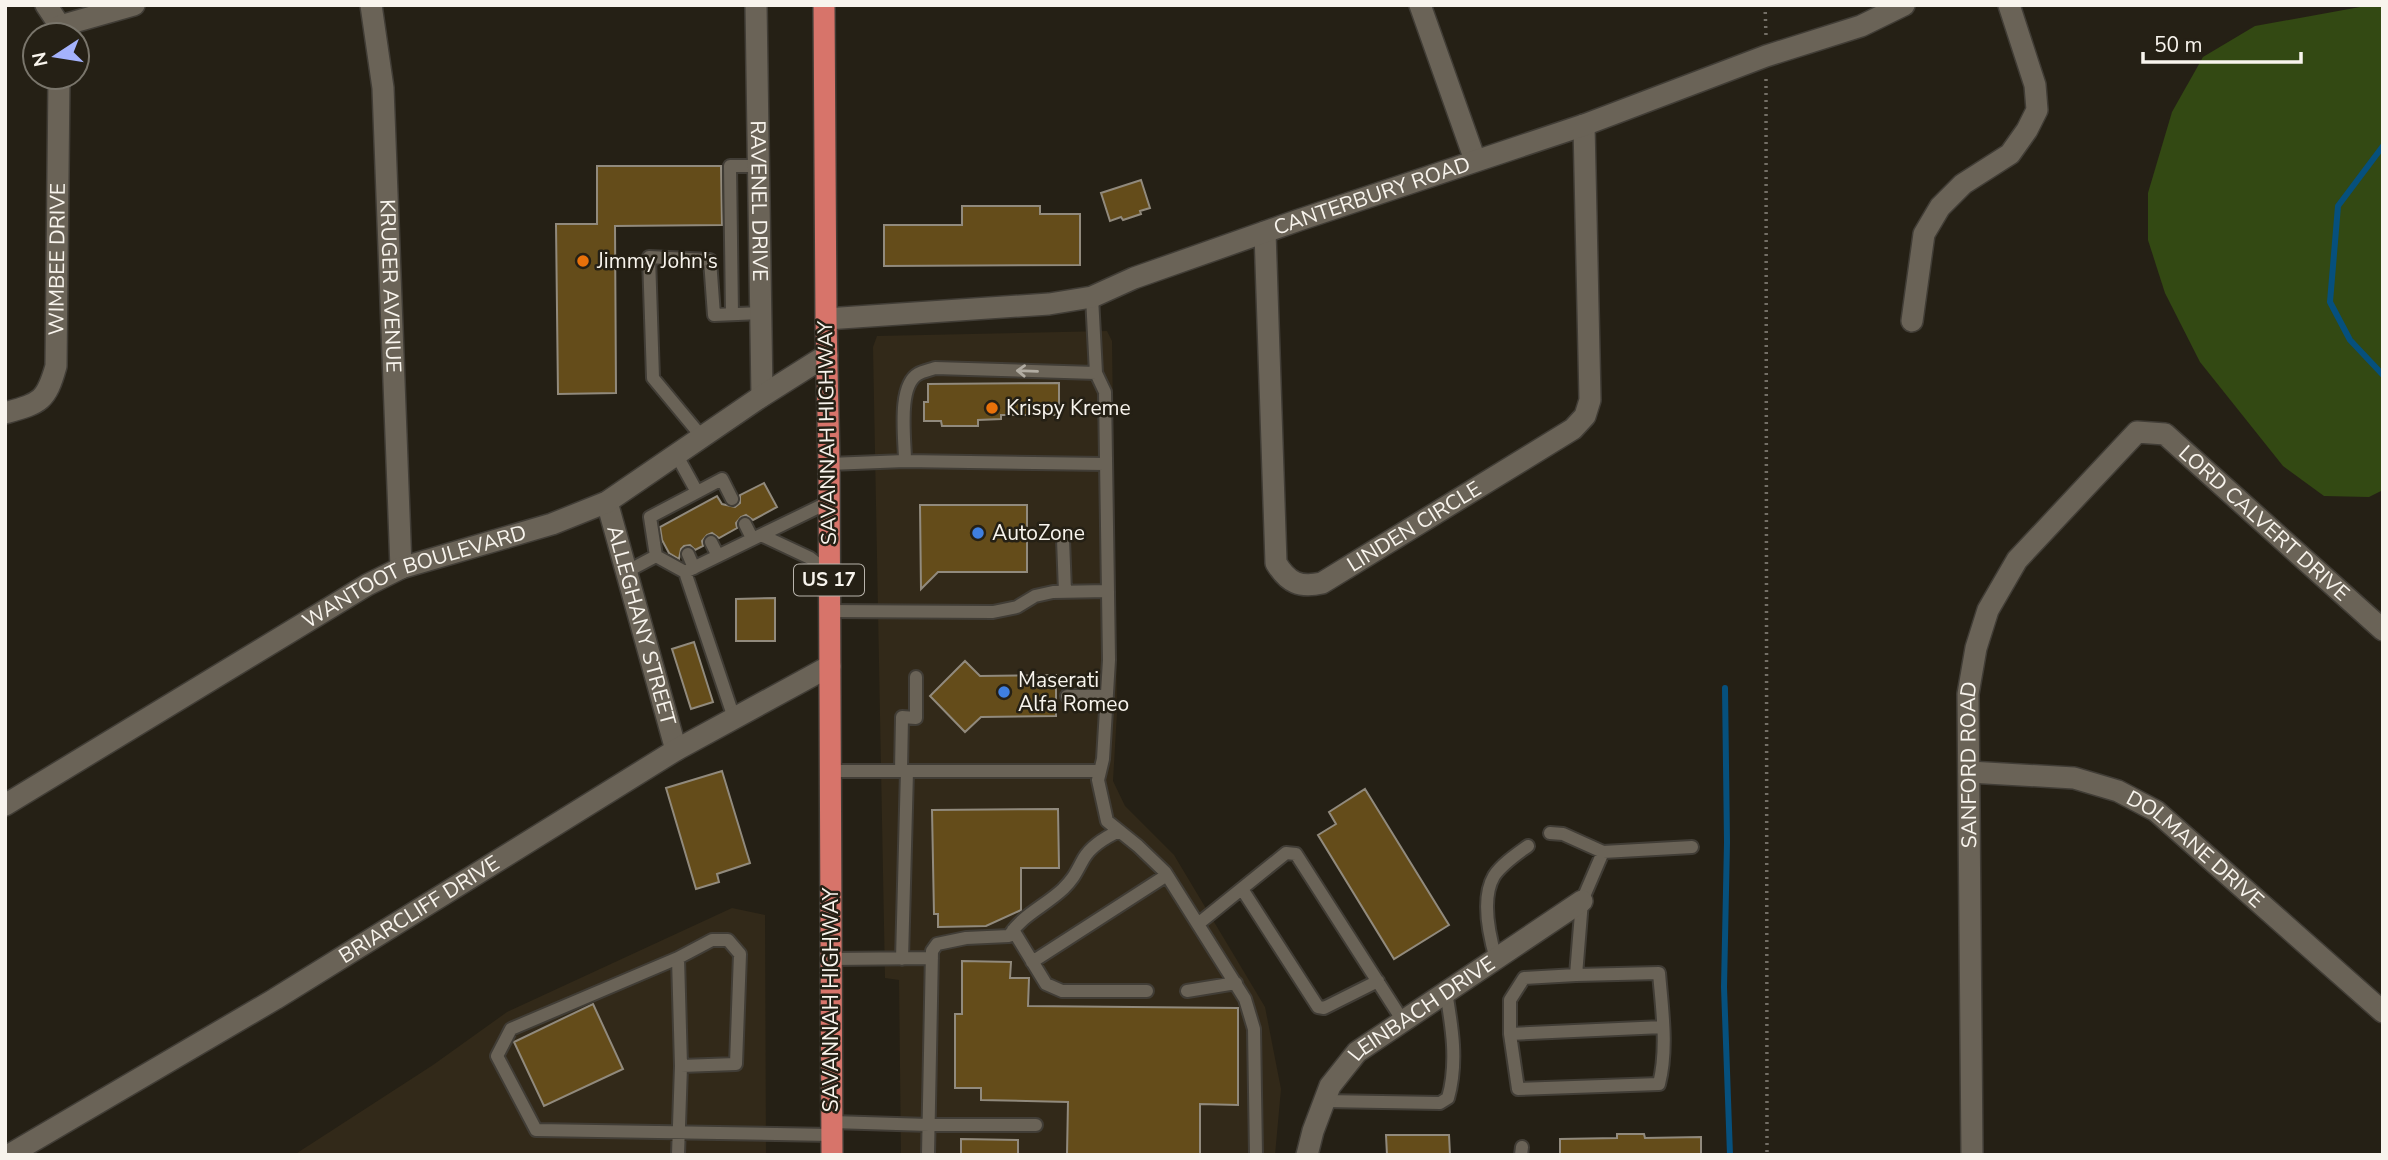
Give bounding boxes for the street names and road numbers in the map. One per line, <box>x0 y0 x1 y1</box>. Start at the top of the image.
street label: RAVENEL DRIVE <box>744 120 774 282</box>
street label: CANTERBURY ROAD <box>1270 150 1474 242</box>
street label: WIMBEE DRIVE <box>42 183 72 336</box>
street label: KRUGER AVENUE <box>373 199 408 373</box>
street label: SAVANNAH HIGHWAY <box>811 320 843 545</box>
street label: LORD CALVERT DRIVE <box>2173 439 2355 607</box>
street label: LINDEN CIRCLE <box>1342 475 1486 578</box>
street label: WANTOOT BOULEVARD <box>297 518 530 635</box>
street label: ALLEGHANY STREET <box>600 522 683 729</box>
road number: US 17 <box>794 565 864 596</box>
street label: SANFORD ROAD <box>1954 679 1984 849</box>
street label: DOLMANE DRIVE <box>2121 784 2270 914</box>
street label: BRIARCLIFF DRIVE <box>334 849 505 970</box>
street label: SAVANNAH HIGHWAY <box>817 887 845 1112</box>
street label: LEINBACH DRIVE <box>1341 949 1500 1067</box>

